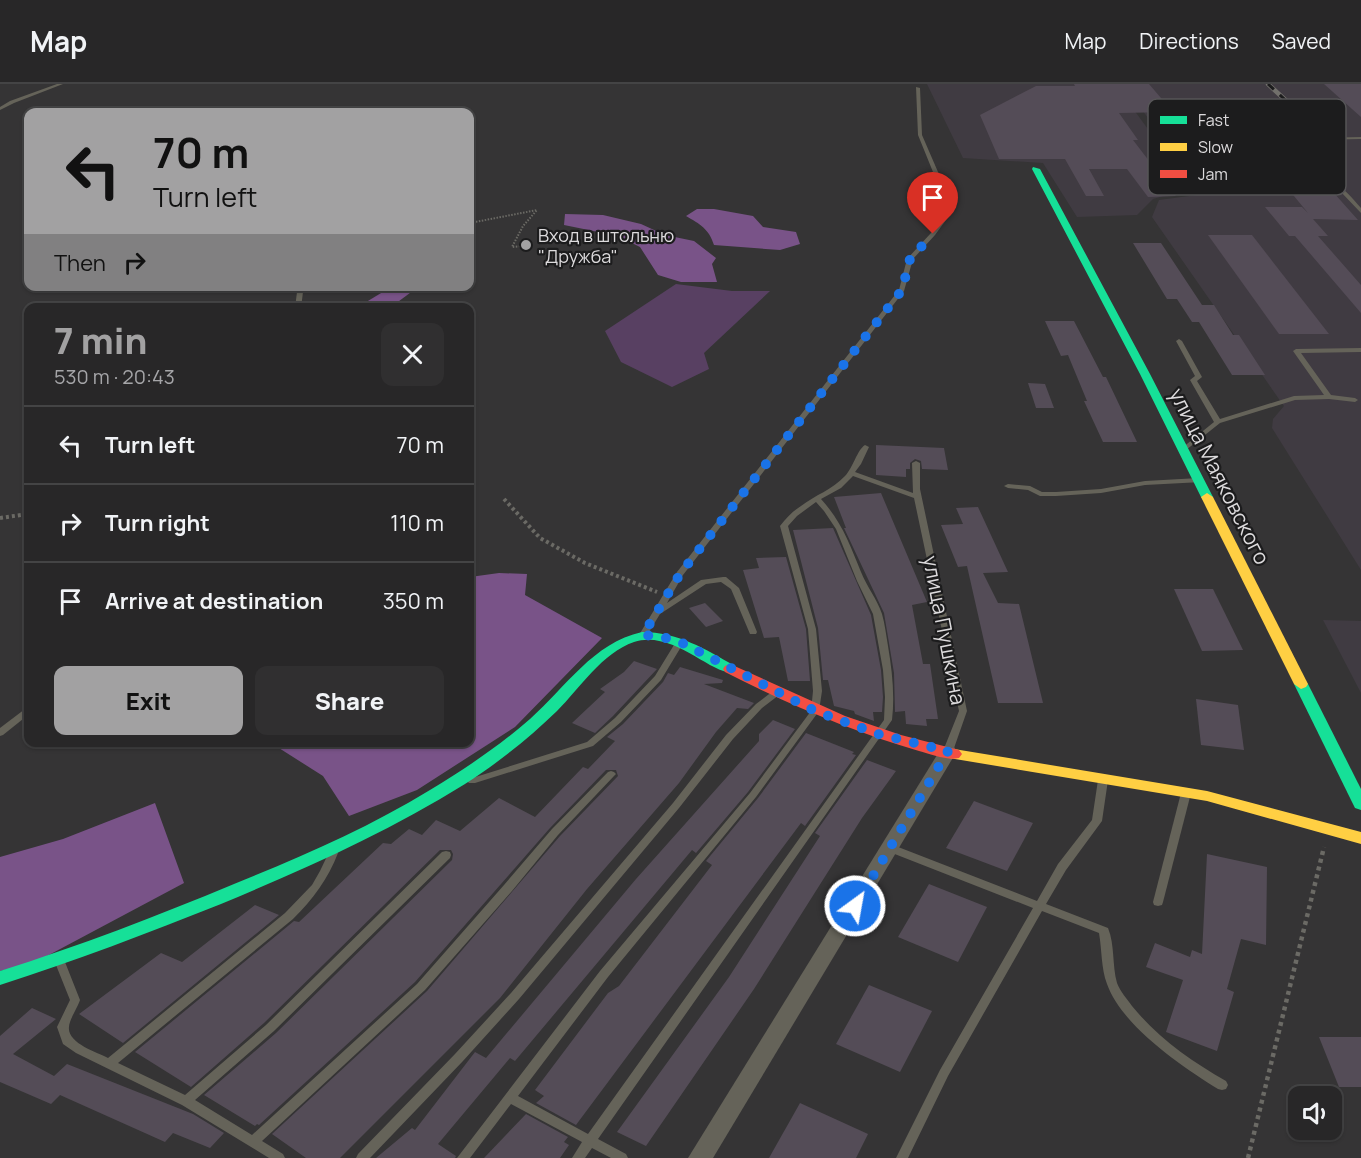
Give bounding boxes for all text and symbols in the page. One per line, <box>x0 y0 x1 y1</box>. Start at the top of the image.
text: Map <box>30 22 87 60</box>
text: Map <box>1065 27 1106 55</box>
text: Directions <box>1139 27 1239 55</box>
text: Saved <box>1272 27 1331 55</box>
legend <box>1148 99 1346 195</box>
text: Fast <box>1198 109 1229 131</box>
text: 70 m <box>153 123 249 181</box>
icon: left <box>54 132 132 210</box>
text: Slow <box>1198 136 1233 158</box>
text: Jam <box>1198 163 1228 185</box>
pin <box>907 172 958 234</box>
text: Turn left <box>153 178 257 215</box>
icon: arrive <box>916 181 949 214</box>
place label: Вход в штольню "Дружба" <box>538 223 674 268</box>
marker: Вход в штольню "Дружба" <box>519 238 533 252</box>
icon: right <box>118 246 151 279</box>
text: Then <box>54 248 106 278</box>
text: 7 min <box>54 316 147 365</box>
button: close <box>381 323 444 386</box>
text: 530 m · 20:43 <box>54 363 175 390</box>
street label: улица Маяковского <box>1163 383 1277 569</box>
icon: left <box>54 429 87 462</box>
text: Turn left <box>105 430 195 460</box>
text: 70 m <box>396 430 444 460</box>
icon: right <box>54 507 87 540</box>
text: Turn right <box>105 508 210 538</box>
text: 110 m <box>390 508 444 538</box>
street label: улица Пушкина <box>917 553 973 707</box>
icon: arrive <box>54 585 87 618</box>
text: Arrive at destination <box>105 586 323 616</box>
text: 350 m <box>383 586 444 616</box>
button: Exit <box>54 666 243 735</box>
button: Share <box>255 666 444 735</box>
position arrow <box>823 874 887 938</box>
map controls <box>1288 1086 1342 1140</box>
button: sound <box>1288 1086 1342 1140</box>

